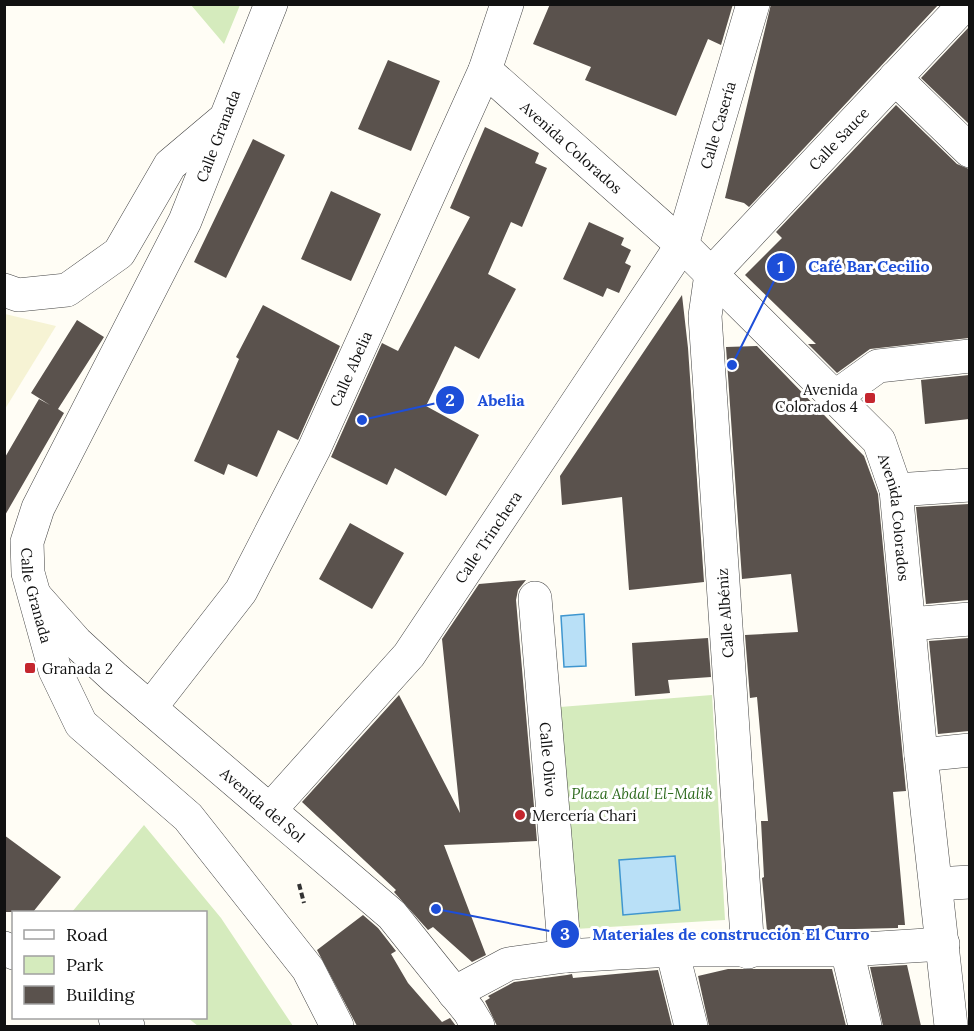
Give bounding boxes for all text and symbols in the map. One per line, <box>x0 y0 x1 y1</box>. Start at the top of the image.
street label: Calle Casería <box>696 79 739 171</box>
street label: Calle Granada <box>192 87 244 185</box>
street label: Avenida Colorados <box>516 96 627 197</box>
street label: Calle Sauce <box>804 103 873 174</box>
callout: Café Bar Cecilio <box>766 250 941 284</box>
text: 1 <box>777 255 785 278</box>
text: Café Bar Cecilio <box>808 256 930 276</box>
street label: Calle Abelia <box>325 328 376 409</box>
place label: Avenida Colorados 4 <box>775 380 858 416</box>
callout: Abelia <box>435 383 537 417</box>
text: 2 <box>445 388 455 411</box>
text: Abelia <box>477 390 525 410</box>
marker: Avenida Colorados 4 <box>863 391 877 405</box>
street label: Avenida Colorados <box>874 450 914 582</box>
street label: Calle Trinchera <box>450 487 525 587</box>
street label: Calle Granada <box>18 547 57 645</box>
street label: Calle Albéniz <box>712 568 738 658</box>
place label: Granada 2 <box>42 659 113 678</box>
marker: Granada 2 <box>23 661 37 675</box>
street label: Calle Olivo <box>536 721 561 798</box>
street label: Avenida del Sol <box>216 762 309 846</box>
park label: Plaza Abdal El-Malik <box>571 784 713 803</box>
place label: Mercería Chari <box>532 806 637 825</box>
marker: Mercería Chari <box>513 808 527 822</box>
legend <box>12 911 207 1019</box>
callout: Materiales de construcción El Curro <box>550 917 882 951</box>
text: 3 <box>560 922 570 945</box>
text: Road <box>66 923 108 946</box>
text: Materiales de construcción El Curro <box>592 924 870 944</box>
text: Park <box>66 953 104 976</box>
text: Building <box>66 983 136 1006</box>

